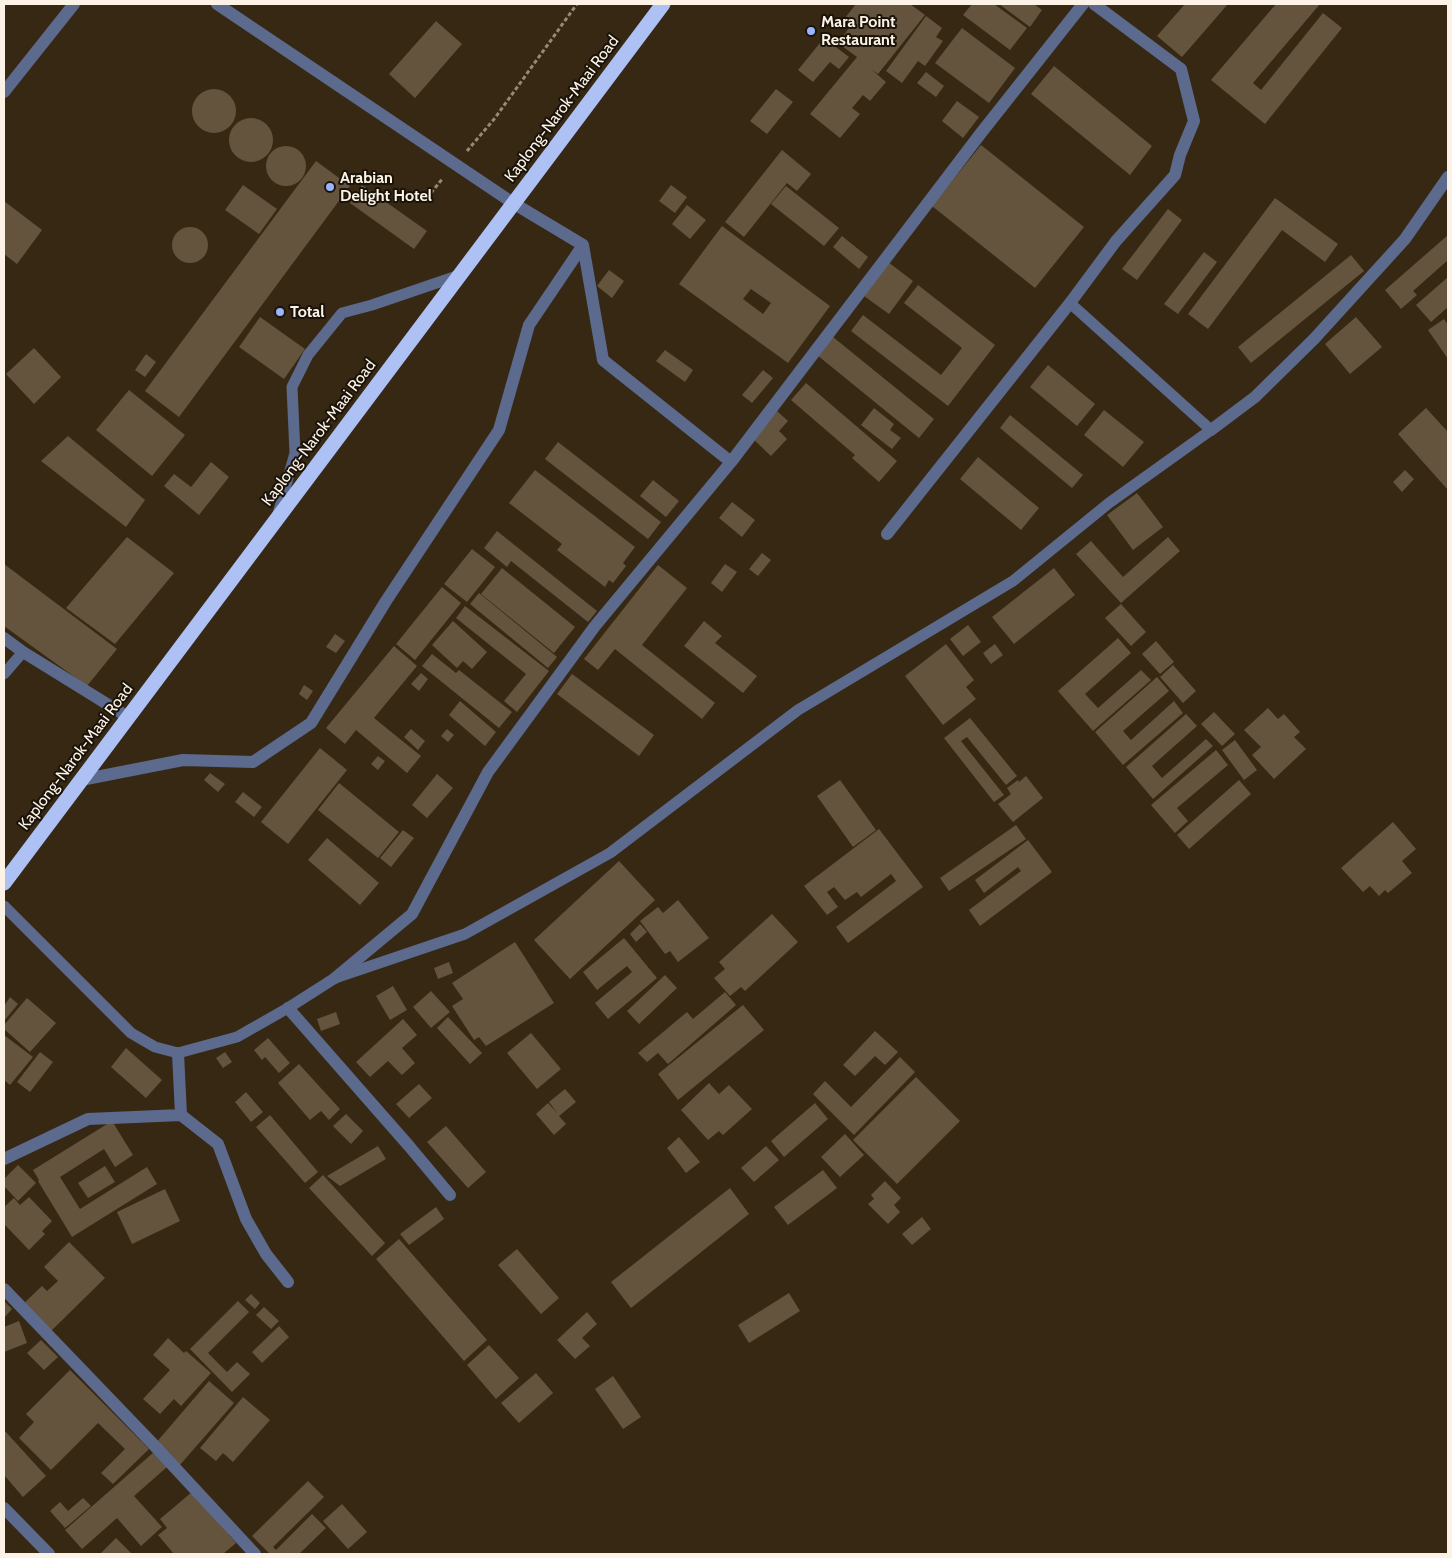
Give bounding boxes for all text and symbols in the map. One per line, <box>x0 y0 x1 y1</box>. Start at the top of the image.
place label: Mara Point Restaurant <box>821 12 895 50</box>
marker: Mara Point Restaurant <box>805 25 817 37</box>
street label: Kaplong-Narok-Maai Road <box>501 32 623 186</box>
place label: Arabian Delight Hotel <box>340 168 432 206</box>
marker: Arabian Delight Hotel <box>324 181 336 193</box>
place label: Total <box>290 302 324 322</box>
marker: Total <box>274 306 286 318</box>
street label: Kaplong-Narok-Maai Road <box>258 356 380 510</box>
street label: Kaplong-Narok-Maai Road <box>15 680 137 834</box>

